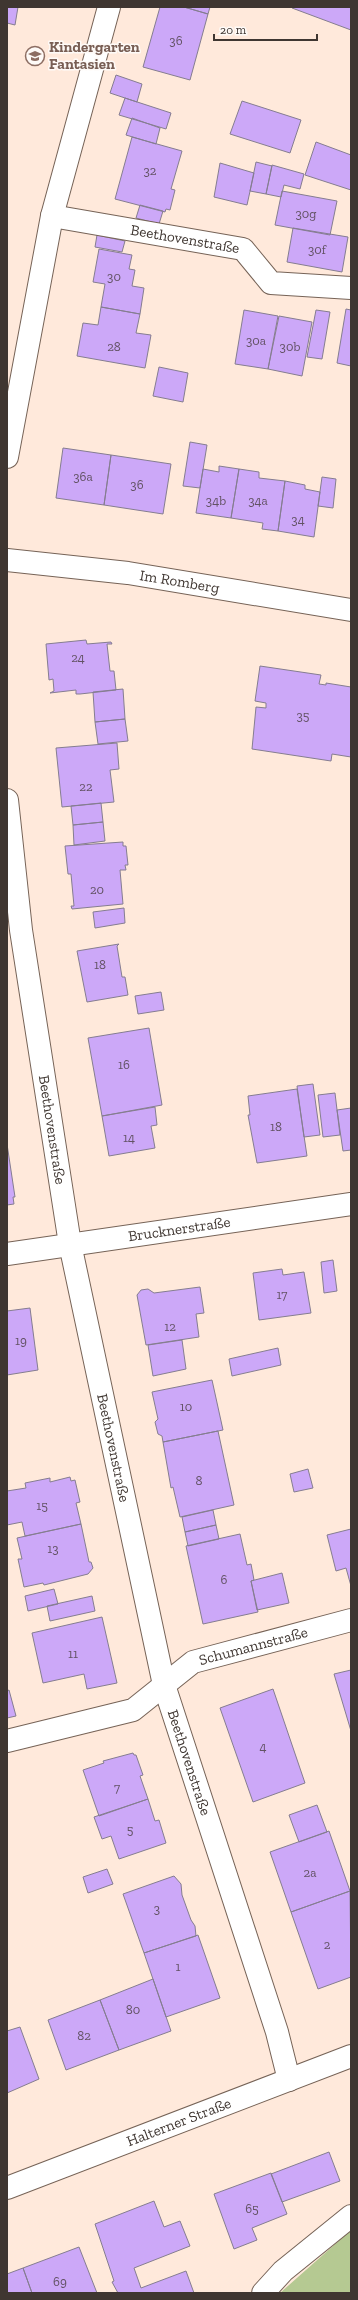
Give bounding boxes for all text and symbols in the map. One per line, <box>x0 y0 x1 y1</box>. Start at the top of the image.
scale bar <box>214 16 317 42</box>
text: 20 m <box>220 23 247 37</box>
house number: 36 <box>169 33 183 48</box>
place label: Kindergarten Fantasien <box>49 38 140 73</box>
school or university icon: Kindergarten Fantasien <box>24 45 46 67</box>
house number: 32 <box>143 163 157 178</box>
house number: 30g <box>296 206 316 221</box>
street label: Beethovenstraße <box>129 221 241 257</box>
house number: 30f <box>308 242 327 257</box>
house number: 30 <box>107 269 121 284</box>
house number: 30a <box>246 333 267 348</box>
house number: 28 <box>107 339 121 354</box>
house number: 30b <box>280 339 300 354</box>
house number: 36a <box>73 469 93 484</box>
house number: 36 <box>130 477 144 492</box>
house number: 34b <box>206 493 226 508</box>
house number: 34a <box>248 493 269 508</box>
house number: 34 <box>291 512 305 527</box>
street label: Im Romberg <box>138 566 221 597</box>
house number: 24 <box>71 650 85 665</box>
house number: 35 <box>296 708 310 723</box>
house number: 22 <box>79 779 93 794</box>
house number: 20 <box>90 882 104 897</box>
house number: 18 <box>94 957 106 972</box>
house number: 16 <box>118 1057 130 1072</box>
street label: Beethovenstraße <box>35 1074 70 1186</box>
house number: 18 <box>270 1119 282 1134</box>
house number: 14 <box>123 1130 135 1145</box>
street label: Brucknerstraße <box>127 1213 231 1245</box>
house number: 17 <box>277 1287 287 1302</box>
house number: 12 <box>164 1319 176 1334</box>
house number: 19 <box>15 1333 27 1348</box>
street label: Beethovenstraße <box>93 1392 134 1504</box>
house number: 10 <box>180 1399 192 1414</box>
house number: 8 <box>196 1473 203 1488</box>
house number: 15 <box>36 1498 48 1513</box>
house number: 13 <box>47 1541 59 1556</box>
house number: 6 <box>221 1572 228 1587</box>
street label: Schumannstraße <box>197 1623 310 1669</box>
house number: 11 <box>68 1646 78 1661</box>
street label: Beethovenstraße <box>164 1707 215 1818</box>
house number: 4 <box>259 1739 267 1754</box>
house number: 7 <box>114 1780 120 1795</box>
house number: 5 <box>127 1822 134 1837</box>
house number: 2a <box>304 1865 317 1880</box>
house number: 3 <box>154 1901 160 1916</box>
house number: 2 <box>324 1937 331 1952</box>
house number: 1 <box>175 1959 181 1974</box>
house number: 80 <box>126 2002 140 2017</box>
house number: 82 <box>77 2028 91 2043</box>
street label: Halterner Straße <box>124 2094 234 2150</box>
house number: 65 <box>245 2201 259 2216</box>
house number: 69 <box>53 2274 67 2289</box>

